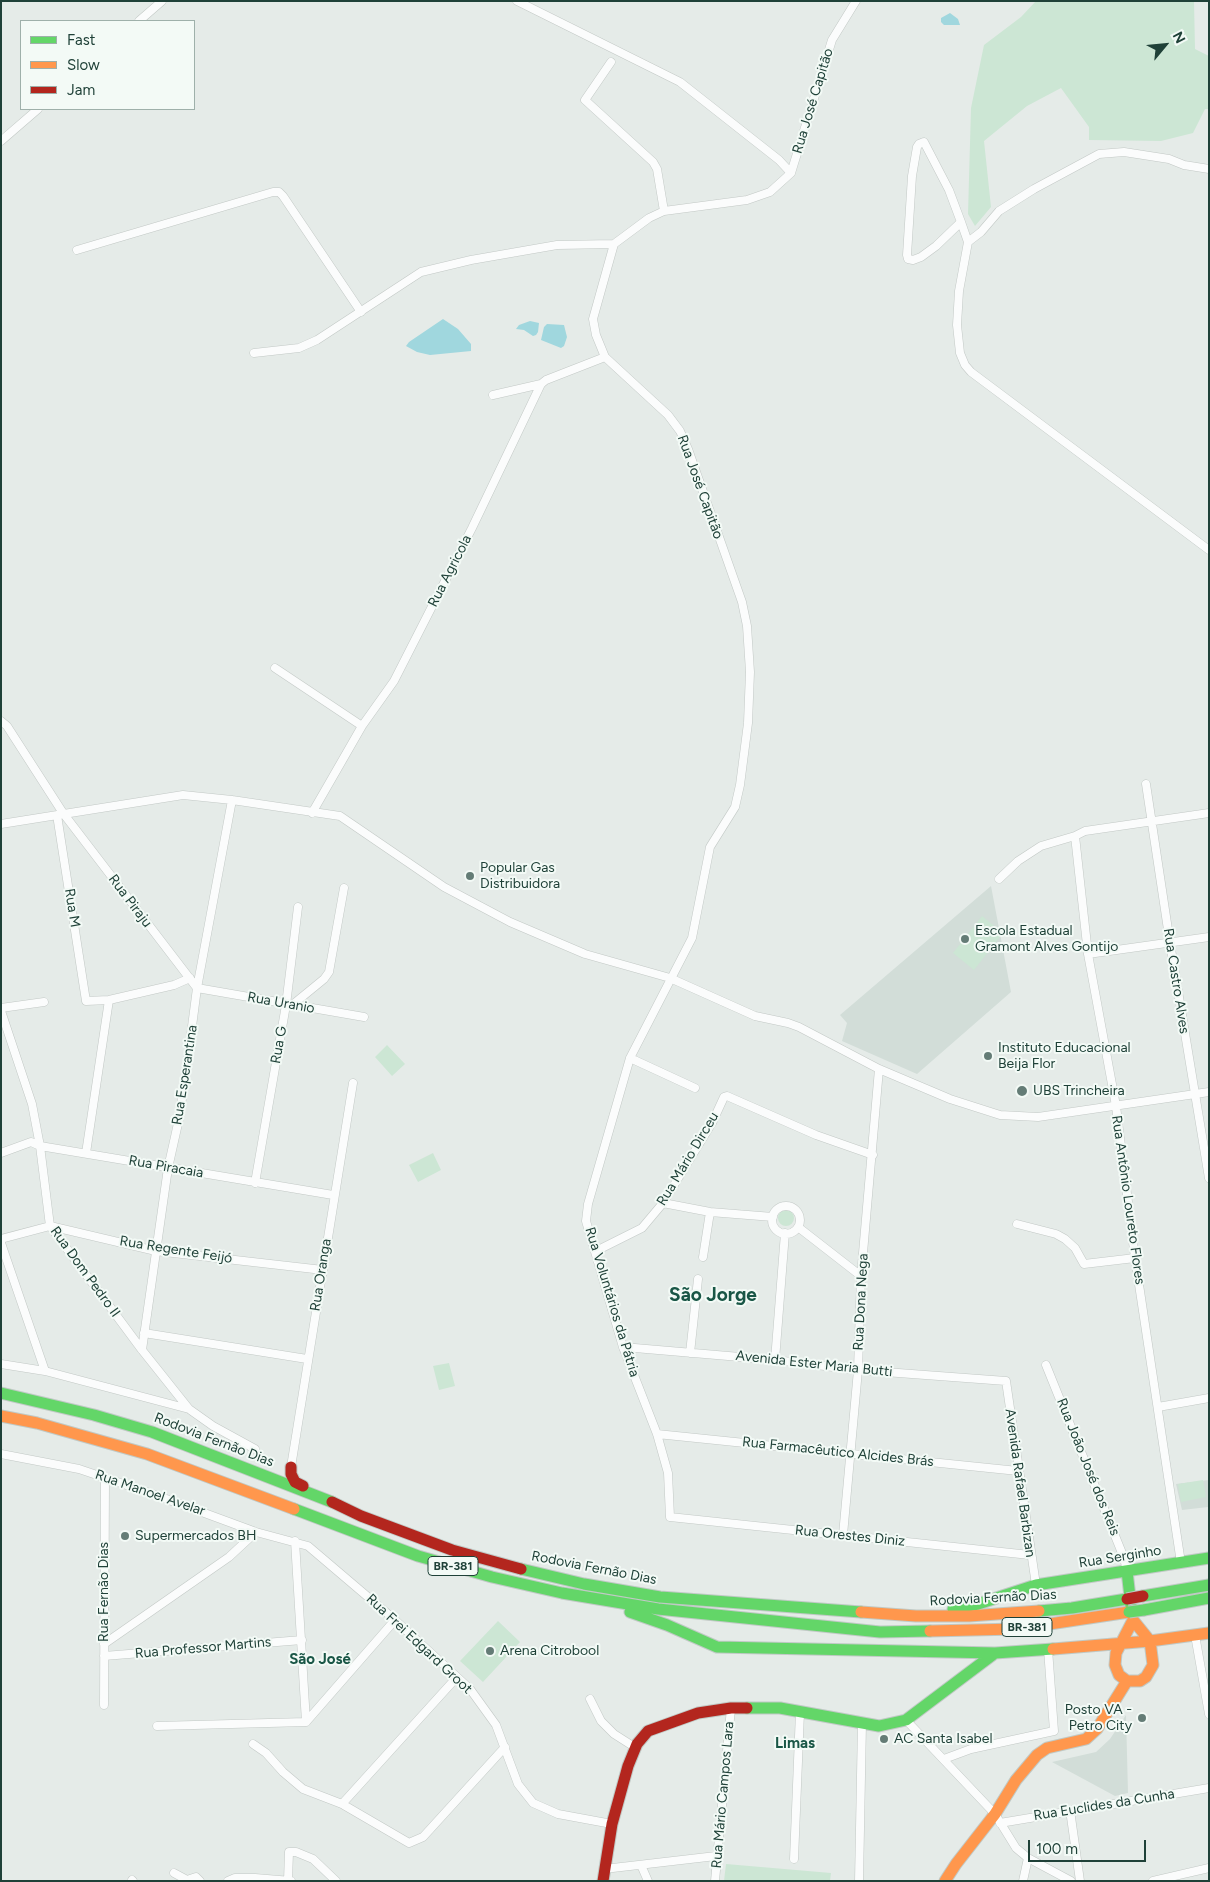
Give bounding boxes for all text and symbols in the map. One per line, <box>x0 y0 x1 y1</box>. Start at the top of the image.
legend <box>20 20 195 110</box>
north arrow <box>1140 20 1190 70</box>
text: N <box>1169 29 1189 46</box>
text: Fast <box>67 31 95 49</box>
street label: Rua José Capitão <box>789 46 837 156</box>
text: Slow <box>67 56 100 74</box>
text: Jam <box>67 81 95 99</box>
street label: Rua José Capitão <box>673 433 727 541</box>
street label: Rua Agricola <box>425 532 475 610</box>
place label: Popular Gas Distribuidora <box>480 860 560 892</box>
marker: Popular Gas Distribuidora <box>464 870 476 882</box>
street label: Rua Piraju <box>105 871 155 931</box>
street label: Rua M <box>61 887 83 929</box>
place label: Escola Estadual Gramont Alves Gontijo <box>975 923 1118 956</box>
street label: Rua Castro Alves <box>1159 927 1193 1035</box>
marker: Escola Estadual Gramont Alves Gontijo <box>959 933 971 945</box>
street label: Rua Uranio <box>246 989 316 1017</box>
street label: Rua Esperantina <box>169 1024 201 1126</box>
street label: Rua G <box>267 1025 291 1065</box>
place label: Instituto Educacional Beija Flor <box>998 1040 1131 1072</box>
marker: Instituto Educacional Beija Flor <box>982 1050 994 1062</box>
place label: UBS Trincheira <box>1033 1083 1125 1099</box>
marker: UBS Trincheira <box>1015 1084 1029 1098</box>
street label: Rua Mário Dirceu <box>653 1109 723 1209</box>
street label: Rua Antônio Loureto Flores <box>1108 1114 1148 1286</box>
street label: Rua Piracaia <box>127 1152 205 1182</box>
street label: Rua Dom Pedro II <box>46 1223 124 1321</box>
street label: Rua Voluntários da Pátria <box>581 1225 643 1379</box>
street label: Rua Regente Feijó <box>118 1233 234 1267</box>
street label: Rua Oranga <box>307 1238 335 1312</box>
street label: Rua Dona Nega <box>850 1253 872 1351</box>
district label: São Jorge <box>669 1284 757 1306</box>
street label: Avenida Ester Maria Butti <box>735 1347 893 1381</box>
street label: Rua João José dos Reis <box>1053 1396 1123 1538</box>
street label: Avenida Rafael Barbizan <box>1001 1408 1039 1558</box>
street label: Rodovia Fernão Dias <box>152 1409 276 1471</box>
street label: Rua Farmacêutico Alcides Brás <box>741 1434 935 1470</box>
street label: Rua Manoel Avelar <box>93 1466 207 1520</box>
street label: Rua Orestes Diniz <box>794 1522 906 1550</box>
place label: Supermercados BH <box>135 1528 256 1544</box>
marker: Supermercados BH <box>119 1530 131 1542</box>
street label: Rua Fernão Dias <box>96 1542 112 1642</box>
street label: Rua Serginho <box>1078 1542 1162 1572</box>
street label: Rodovia Fernão Dias <box>530 1548 658 1588</box>
road number: BR-381 <box>428 1556 478 1575</box>
street label: Rodovia Fernão Dias <box>929 1586 1057 1610</box>
street label: Rua Frei Edgard Groot <box>362 1591 476 1697</box>
road number: BR-381 <box>1002 1618 1052 1636</box>
street label: Rua Professor Martins <box>134 1634 272 1662</box>
place label: Arena Citrobool <box>500 1643 599 1659</box>
marker: Arena Citrobool <box>484 1645 496 1657</box>
district label: São José <box>289 1651 351 1669</box>
place label: Posto VA - Petro City <box>1065 1702 1132 1734</box>
marker: Posto VA - Petro City <box>1136 1712 1148 1724</box>
street label: Rua Mário Campos Lara <box>708 1721 738 1869</box>
place label: AC Santa Isabel <box>894 1731 993 1747</box>
marker: AC Santa Isabel <box>878 1733 890 1745</box>
district label: Limas <box>775 1735 815 1753</box>
street label: Rua Euclides da Cunha <box>1032 1786 1176 1824</box>
scale bar <box>1030 1830 1148 1862</box>
text: 100 m <box>1036 1840 1078 1858</box>

